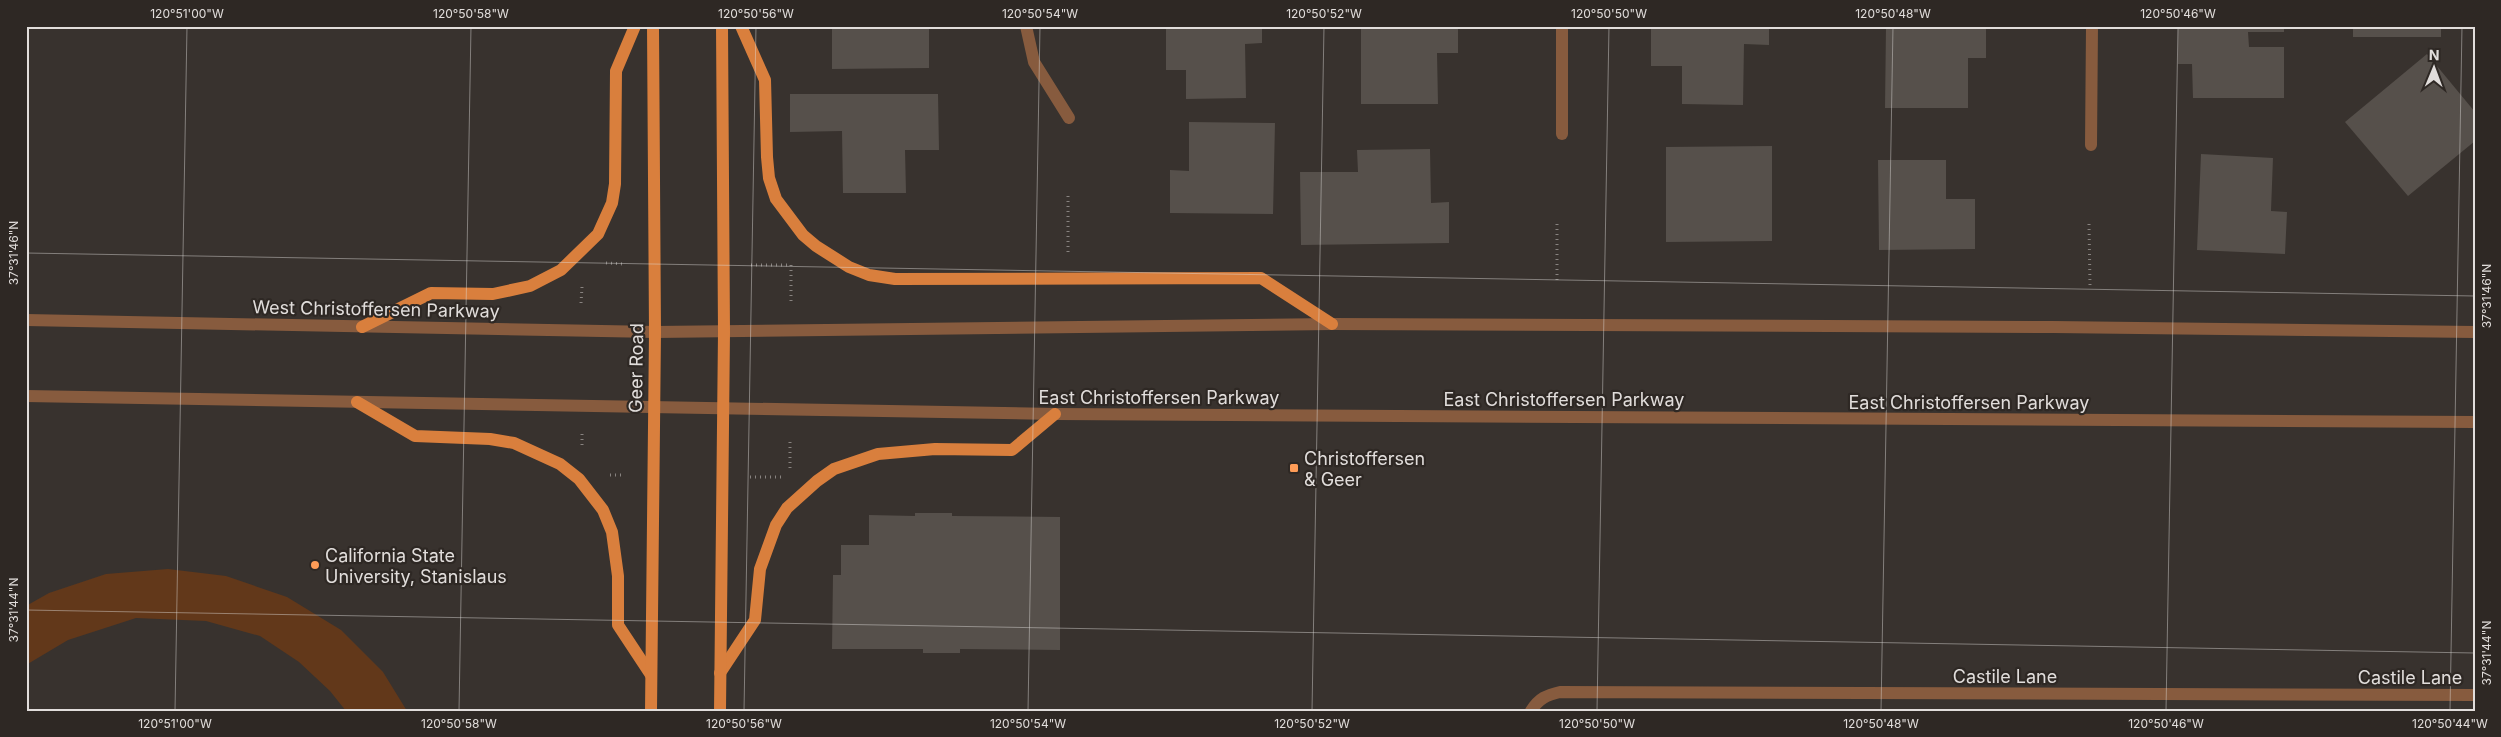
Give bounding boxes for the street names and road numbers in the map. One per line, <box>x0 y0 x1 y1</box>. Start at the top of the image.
street label: West Christoffersen Parkway <box>252 296 500 322</box>
street label: Geer Road <box>625 323 647 413</box>
street label: East Christoffersen Parkway <box>1039 387 1279 408</box>
street label: East Christoffersen Parkway <box>1444 389 1684 410</box>
street label: East Christoffersen Parkway <box>1849 392 2089 413</box>
street label: Castile Lane <box>1953 666 2057 687</box>
street label: Castile Lane <box>2358 667 2462 688</box>

